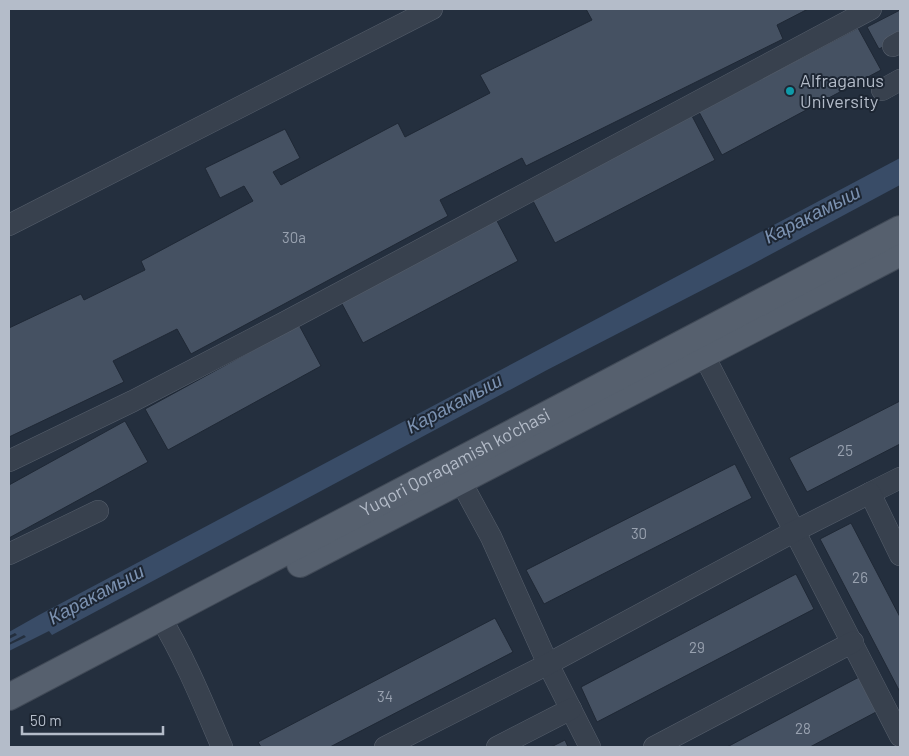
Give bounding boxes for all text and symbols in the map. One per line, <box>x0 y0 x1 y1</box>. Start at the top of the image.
place label: Alfraganus University <box>800 69 884 112</box>
marker: Alfraganus University <box>784 85 796 97</box>
water label: Каракамыш <box>760 179 864 248</box>
house number: 30a <box>282 228 306 246</box>
water label: Каракамыш <box>402 368 506 437</box>
street label: Yuqori Qoraqamish ko'chasi <box>356 403 554 521</box>
house number: 25 <box>837 441 853 459</box>
house number: 30 <box>631 524 647 542</box>
water label: Каракамыш <box>44 559 148 628</box>
house number: 26 <box>852 568 868 586</box>
house number: 29 <box>689 638 705 656</box>
house number: 34 <box>377 687 393 705</box>
scale bar <box>22 704 164 736</box>
text: 50 m <box>30 711 62 729</box>
house number: 28 <box>795 719 811 737</box>

